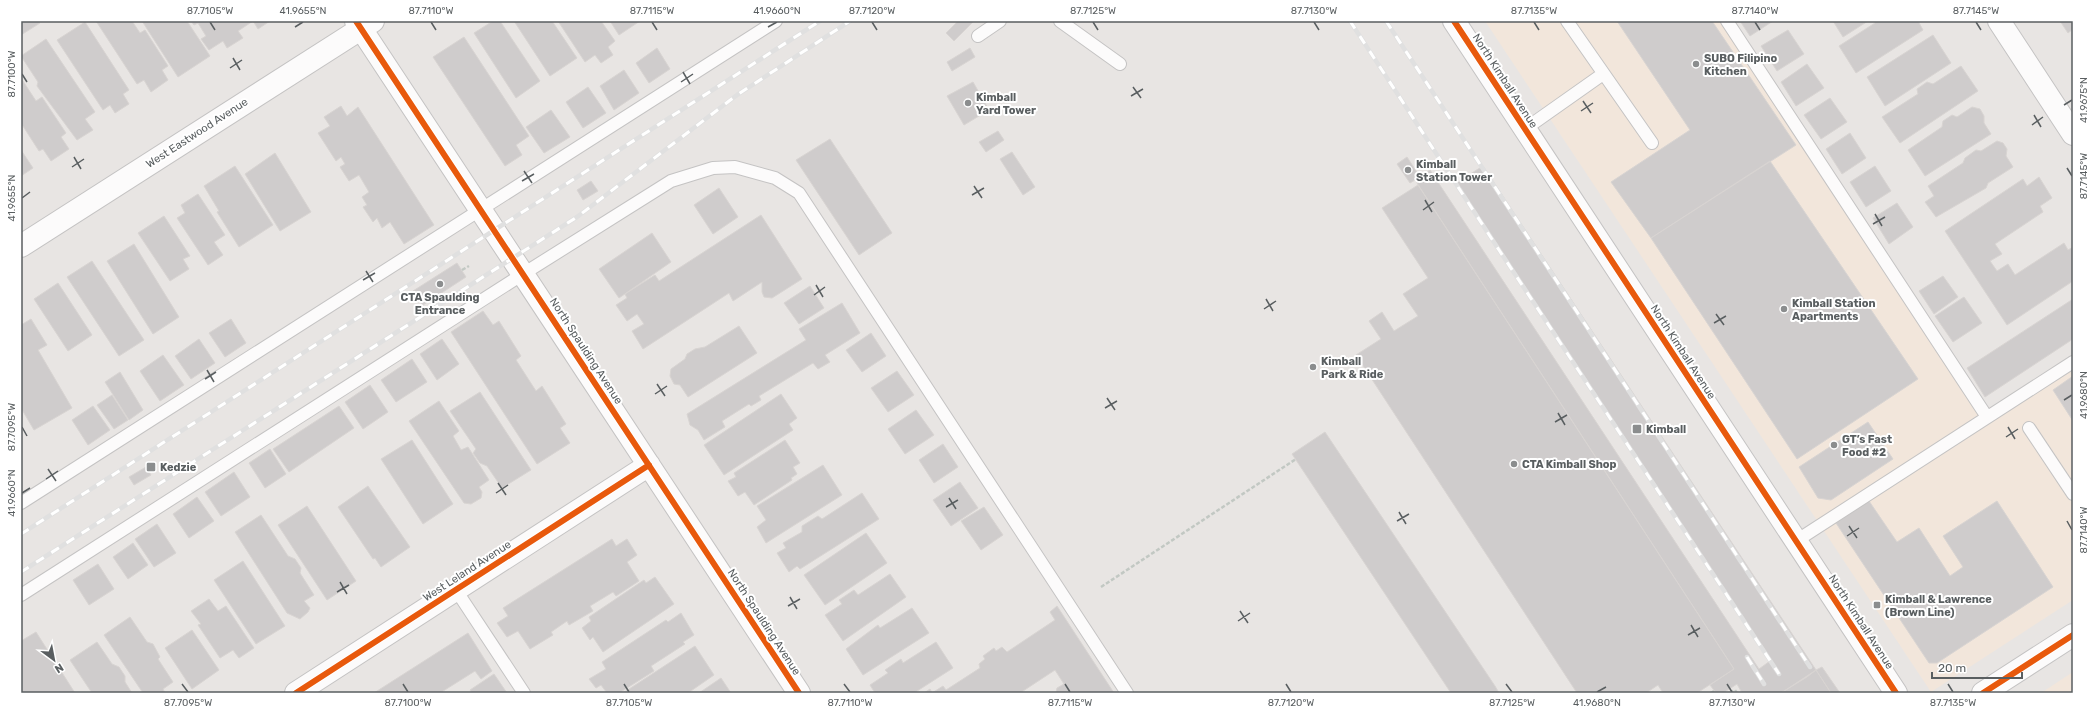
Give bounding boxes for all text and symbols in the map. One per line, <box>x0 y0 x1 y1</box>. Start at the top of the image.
text: 87.7105°W <box>187 5 233 17</box>
text: 41.9655°N <box>280 5 327 17</box>
text: 87.7110°W <box>409 5 453 17</box>
text: 87.7115°W <box>630 5 674 17</box>
text: 41.9660°N <box>753 5 801 17</box>
text: 87.7120°W <box>849 5 895 17</box>
text: 87.7125°W <box>1070 5 1116 17</box>
text: 87.7130°W <box>1291 5 1337 17</box>
text: 87.7135°W <box>1511 5 1557 17</box>
text: 87.7140°W <box>1732 5 1778 17</box>
text: 87.7145°W <box>1953 5 1999 17</box>
street label: North Kimball Avenue <box>1470 31 1540 131</box>
text: 87.7100°W <box>6 50 18 98</box>
place label: SUBO Filipino Kitchen <box>1704 52 1778 78</box>
marker: SUBO Filipino Kitchen <box>1691 59 1701 69</box>
text: 41.9675°N <box>2078 77 2090 123</box>
place label: Kimball Yard Tower <box>976 91 1036 117</box>
street label: West Eastwood Avenue <box>144 95 250 171</box>
marker: Kimball Yard Tower <box>963 98 973 108</box>
text: 87.7145°W <box>2078 153 2090 199</box>
place label: Kimball Station Tower <box>1416 158 1492 184</box>
marker: Kimball Station Tower <box>1403 165 1413 175</box>
text: 41.9655°N <box>6 174 18 221</box>
marker: CTA Spaulding Entrance <box>435 279 445 289</box>
place label: CTA Spaulding Entrance <box>401 291 479 317</box>
street label: North Spaulding Avenue <box>547 295 625 407</box>
place label: Kimball Station Apartments <box>1792 297 1876 323</box>
street label: North Kimball Avenue <box>1648 302 1718 402</box>
marker: Kimball Station Apartments <box>1779 304 1789 314</box>
place label: Kimball Park & Ride <box>1321 355 1384 381</box>
marker: Kimball Park & Ride <box>1308 362 1318 372</box>
text: 41.9680°N <box>2078 371 2090 419</box>
text: 87.7095°W <box>6 403 18 451</box>
marker: Kimball <box>1631 423 1643 435</box>
place label: Kimball <box>1646 423 1686 436</box>
place label: GT’s Fast Food #2 <box>1842 433 1892 459</box>
marker: GT’s Fast Food #2 <box>1829 440 1839 450</box>
place label: CTA Kimball Shop <box>1522 458 1617 471</box>
marker: CTA Kimball Shop <box>1509 459 1519 469</box>
marker: Kedzie <box>145 461 157 473</box>
place label: Kedzie <box>160 461 197 474</box>
text: 41.9660°N <box>6 469 18 517</box>
text: 87.7140°W <box>2078 507 2090 553</box>
street label: West Leland Avenue <box>420 538 514 604</box>
street label: North Spaulding Avenue <box>725 566 803 678</box>
street label: North Kimball Avenue <box>1826 572 1896 672</box>
place label: Kimball & Lawrence (Brown Line) <box>1885 593 1992 619</box>
marker: Kimball & Lawrence (Brown Line) <box>1872 600 1882 610</box>
north arrow <box>34 640 74 680</box>
scale bar <box>1932 654 2022 680</box>
text: N <box>52 660 66 676</box>
text: 20 m <box>1938 661 1966 675</box>
text: 87.7095°W <box>164 697 212 709</box>
text: 87.7100°W <box>384 697 432 709</box>
text: 87.7105°W <box>606 697 652 709</box>
text: 87.7110°W <box>828 697 872 709</box>
text: 87.7115°W <box>1048 697 1092 709</box>
text: 87.7120°W <box>1268 697 1314 709</box>
text: 87.7125°W <box>1489 697 1535 709</box>
text: 41.9680°N <box>1573 697 1621 709</box>
text: 87.7130°W <box>1709 697 1755 709</box>
text: 87.7135°W <box>1930 697 1976 709</box>

